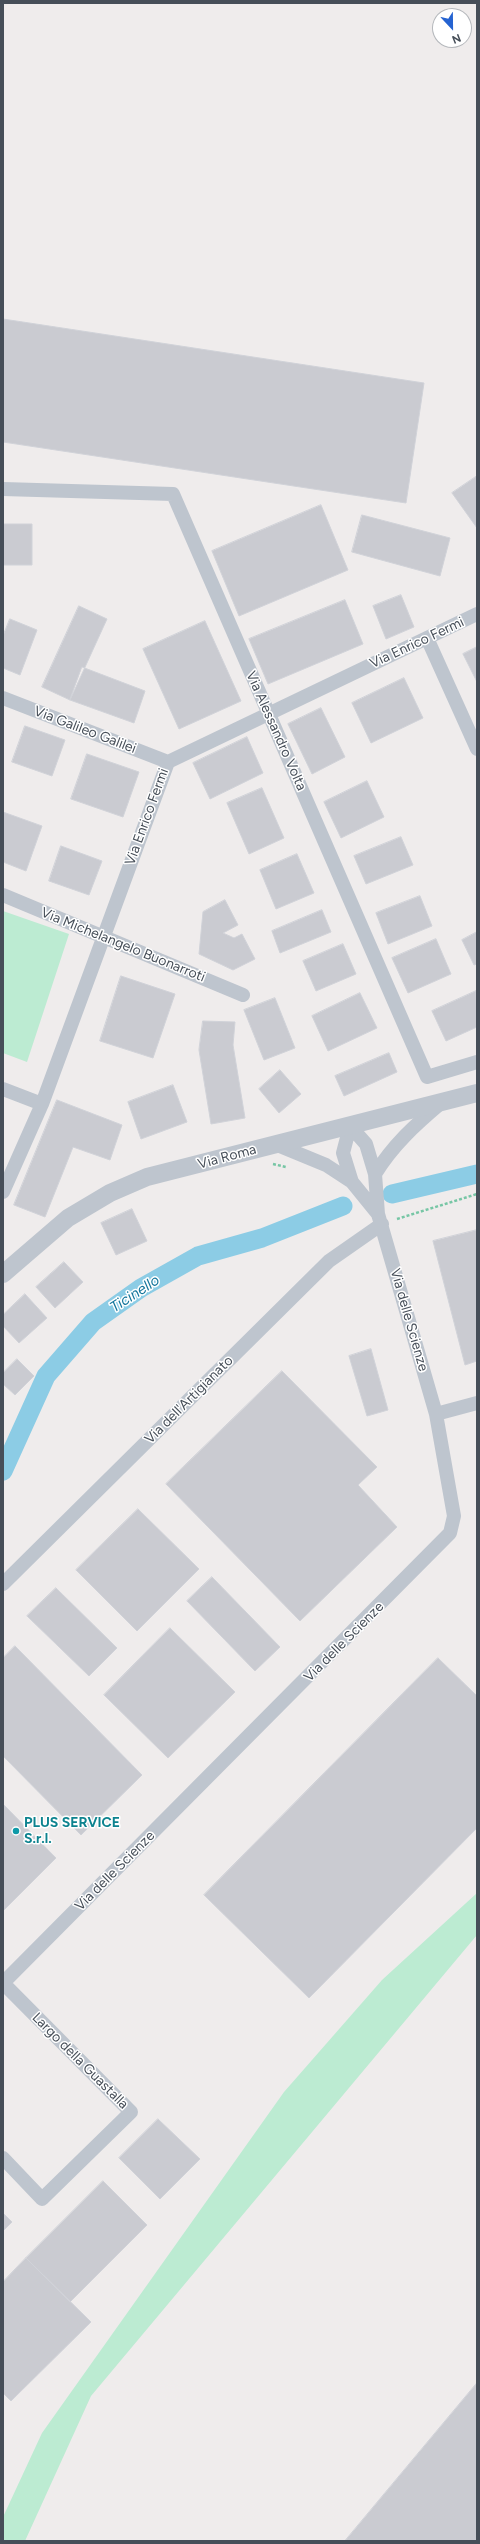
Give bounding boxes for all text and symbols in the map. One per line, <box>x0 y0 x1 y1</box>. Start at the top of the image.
north arrow <box>432 8 472 48</box>
text: N <box>450 31 463 46</box>
street label: Via Enrico Fermi <box>367 614 467 672</box>
street label: Via Alessandro Volta <box>242 669 310 793</box>
street label: Via Galileo Galilei <box>32 703 138 757</box>
street label: Via Enrico Fermi <box>122 766 172 868</box>
street label: Via Michelangelo Buonarroti <box>38 904 208 986</box>
street label: Via Roma <box>196 1141 258 1173</box>
street label: Via delle Scienze <box>386 1267 432 1373</box>
water label: Ticinello <box>107 1271 163 1317</box>
street label: Via dell'Artigianato <box>141 1352 237 1448</box>
street label: Via delle Scienze <box>301 1599 387 1685</box>
place label: PLUS SERVICE S.r.l. <box>24 1815 120 1848</box>
marker: PLUS SERVICE S.r.l. <box>11 1826 21 1836</box>
street label: Via delle Scienze <box>72 1828 158 1914</box>
street label: Largo della Guastalla <box>28 2009 132 2113</box>

